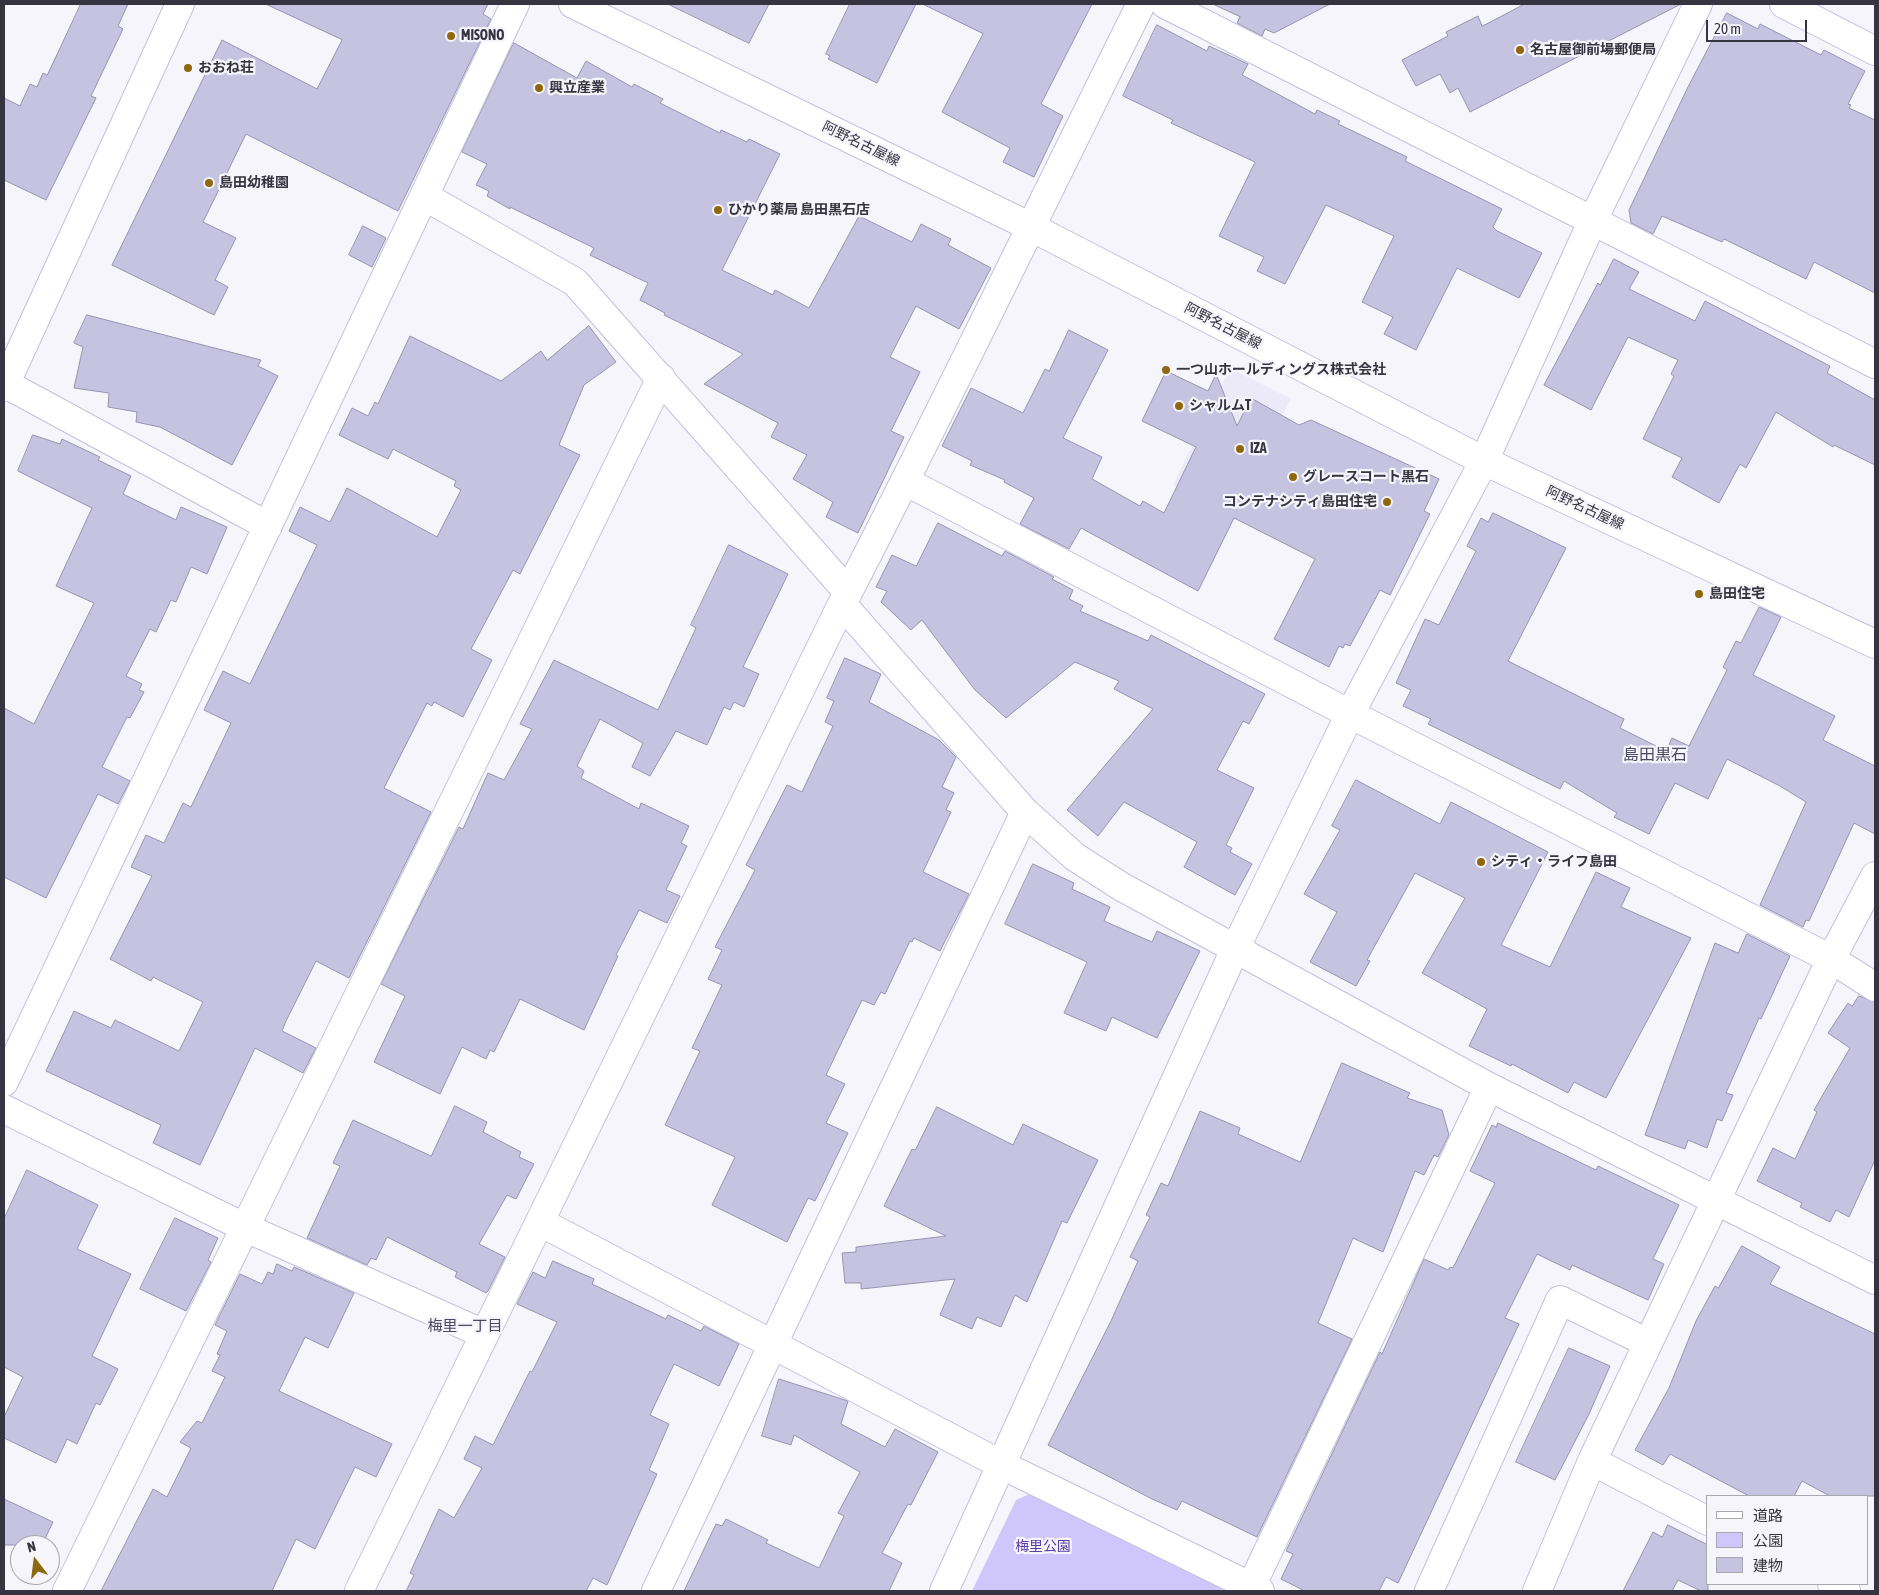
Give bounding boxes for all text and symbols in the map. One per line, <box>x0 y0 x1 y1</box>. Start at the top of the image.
scale bar <box>1709 10 1810 42</box>
text: 20 m <box>1714 20 1741 37</box>
place label: MISONO <box>461 28 504 44</box>
marker: MISONO <box>445 30 457 42</box>
place label: 名古屋御前場郵便局 <box>1530 42 1656 58</box>
marker: 名古屋御前場郵便局 <box>1514 44 1526 56</box>
place label: おおね荘 <box>198 60 254 76</box>
marker: おおね荘 <box>182 62 194 74</box>
place label: 興立産業 <box>549 80 605 96</box>
marker: 興立産業 <box>533 82 545 94</box>
street label: 阿野名古屋線 <box>820 118 902 170</box>
place label: 島田幼稚園 <box>219 175 289 191</box>
marker: 島田幼稚園 <box>203 177 215 189</box>
place label: ひかり薬局 島田黒石店 <box>728 202 870 218</box>
marker: ひかり薬局 島田黒石店 <box>712 204 724 216</box>
street label: 阿野名古屋線 <box>1182 299 1264 353</box>
place label: 一つ山ホールディングス株式会社 <box>1176 362 1386 378</box>
marker: 一つ山ホールディングス株式会社 <box>1160 364 1172 376</box>
place label: シャルムT <box>1189 398 1251 414</box>
marker: シャルムT <box>1173 400 1185 412</box>
place label: IZA <box>1250 441 1267 457</box>
marker: IZA <box>1234 443 1246 455</box>
place label: グレースコート黒石 <box>1303 469 1429 485</box>
marker: グレースコート黒石 <box>1287 471 1299 483</box>
street label: 阿野名古屋線 <box>1543 483 1627 533</box>
place label: コンテナシティ島田住宅 <box>1223 494 1377 510</box>
marker: コンテナシティ島田住宅 <box>1381 496 1393 508</box>
place label: 島田住宅 <box>1709 586 1765 602</box>
marker: 島田住宅 <box>1693 588 1705 600</box>
district label: 島田黒石 <box>1623 745 1687 765</box>
place label: シティ・ライフ島田 <box>1491 854 1617 870</box>
marker: シティ・ライフ島田 <box>1475 856 1487 868</box>
district label: 梅里一丁目 <box>428 1317 502 1335</box>
legend <box>1706 1495 1869 1585</box>
text: 道路 <box>1753 1507 1783 1524</box>
text: 公園 <box>1753 1532 1783 1549</box>
north arrow <box>10 1535 60 1585</box>
text: N <box>25 1538 37 1555</box>
park label: 梅里公園 <box>1015 1539 1071 1555</box>
text: 建物 <box>1753 1557 1783 1574</box>

